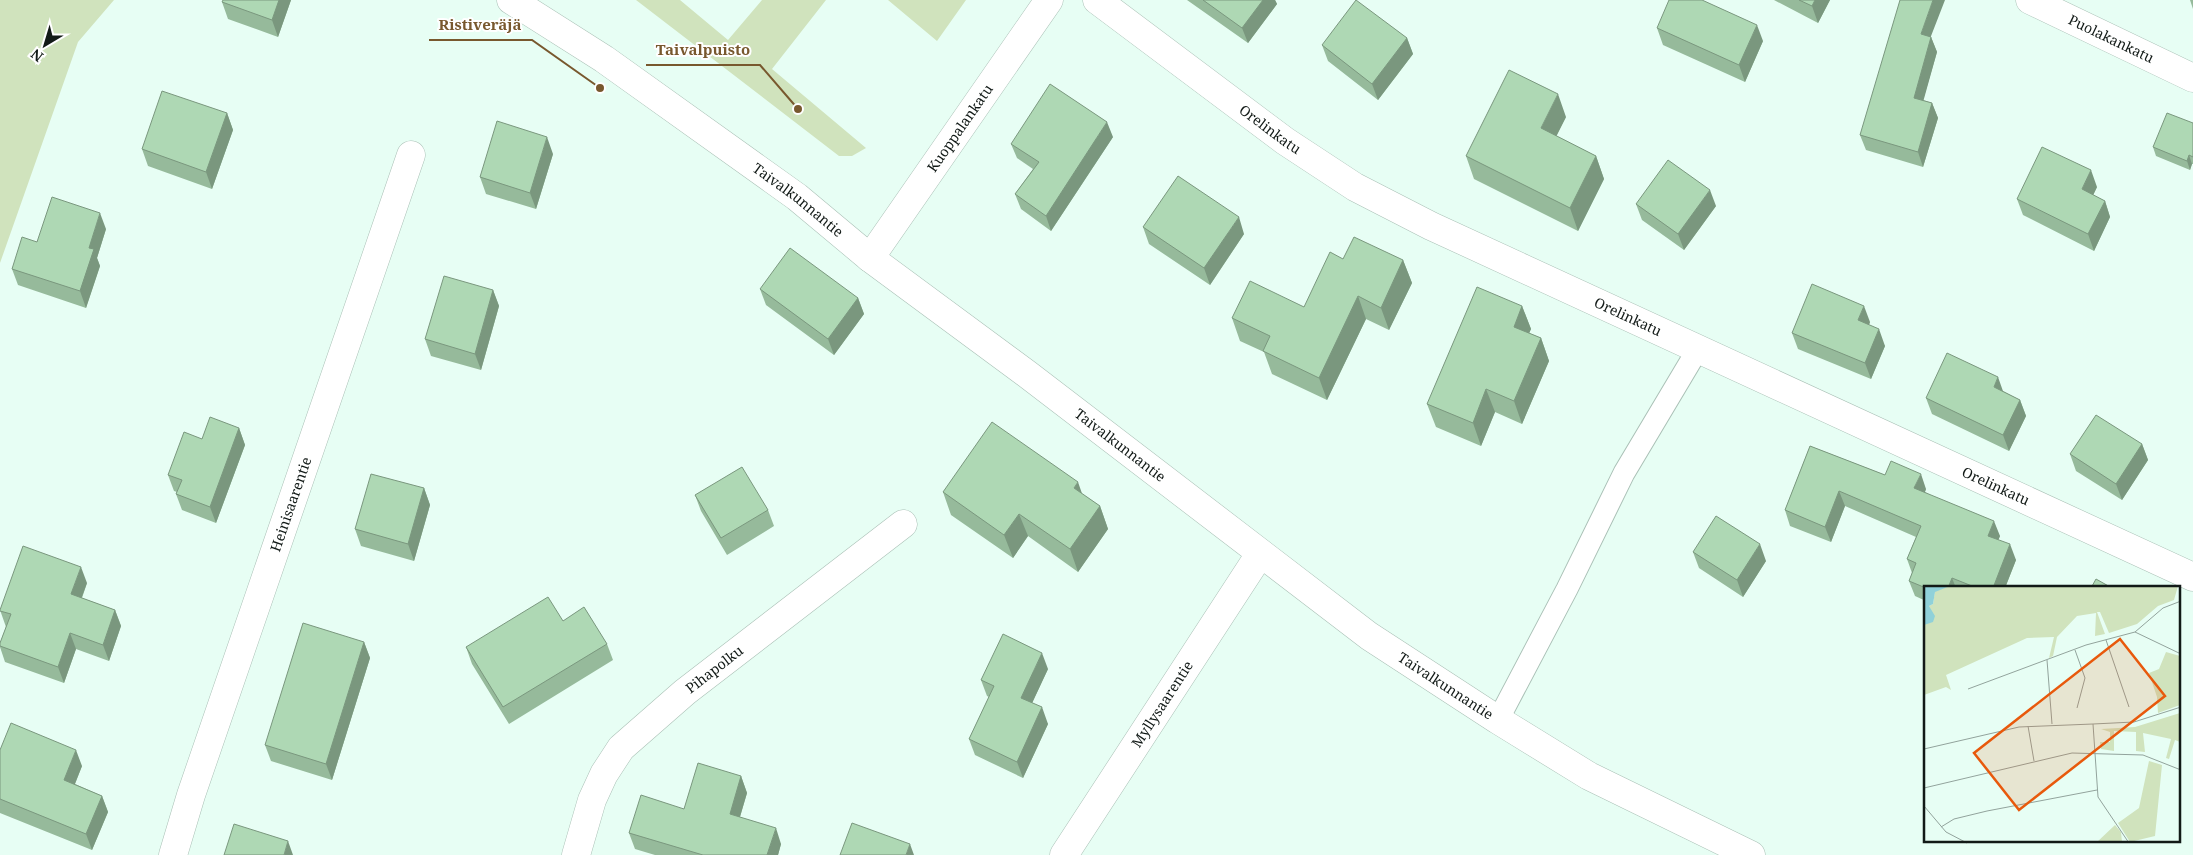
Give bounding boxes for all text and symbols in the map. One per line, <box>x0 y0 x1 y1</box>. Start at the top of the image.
callout: Ristiveräjä <box>429 10 532 40</box>
street label: Puolakankatu <box>2065 10 2157 67</box>
text: Ristiveräjä <box>439 14 521 34</box>
north arrow <box>20 20 70 70</box>
callout: Taivalpuisto <box>646 35 760 65</box>
text: Taivalpuisto <box>656 39 750 59</box>
text: N <box>26 45 47 67</box>
street label: Kuoppalankatu <box>923 80 997 176</box>
street label: Orelinkatu <box>1235 100 1305 158</box>
street label: Taivalkunnantie <box>749 158 848 241</box>
street label: Orelinkatu <box>1591 293 1665 340</box>
street label: Taivalkunnantie <box>1071 404 1170 486</box>
street label: Heinisaarentie <box>265 454 315 554</box>
street label: Orelinkatu <box>1959 462 2033 509</box>
inset map <box>1924 586 2180 842</box>
street label: Pihapolku <box>681 641 747 697</box>
street label: Taivalkunnantie <box>1395 648 1497 723</box>
street label: Myllysaarentie <box>1127 657 1197 751</box>

